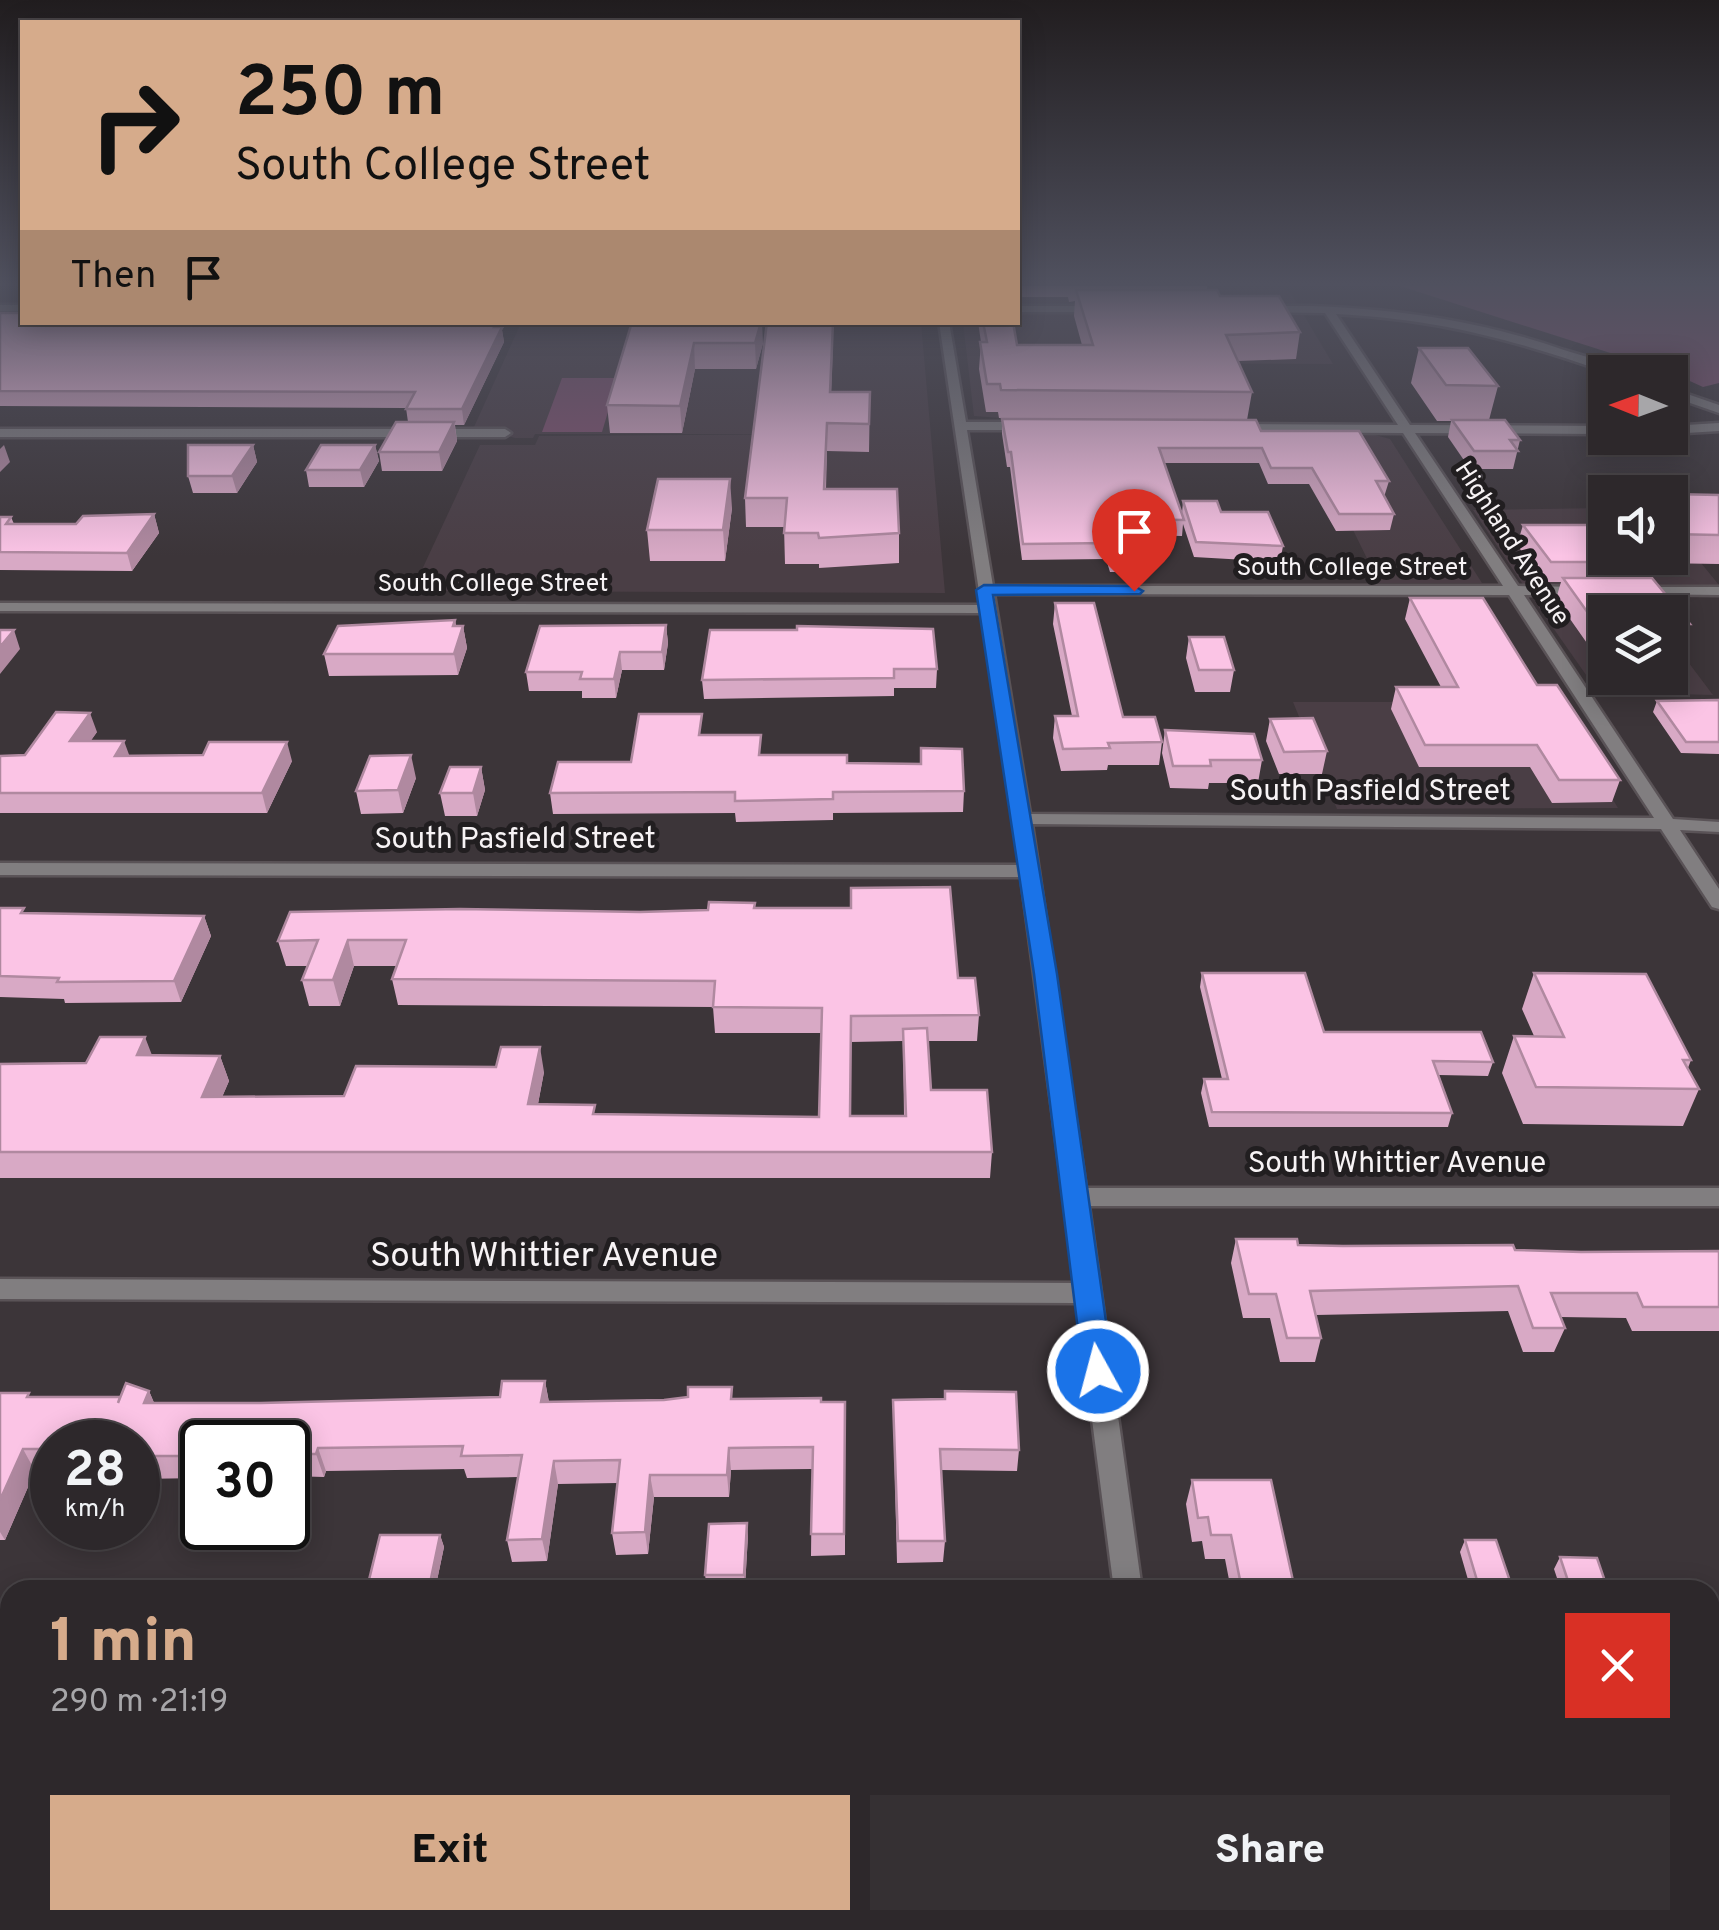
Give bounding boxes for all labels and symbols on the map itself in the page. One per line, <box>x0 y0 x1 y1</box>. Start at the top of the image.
north arrow <box>1588 355 1688 455</box>
street label: Highland Avenue <box>1446 456 1576 632</box>
pin <box>1092 489 1177 592</box>
street label: South College Street <box>1237 553 1467 585</box>
street label: South College Street <box>378 569 608 601</box>
street label: South Pasfield Street <box>1229 774 1511 811</box>
street label: South Pasfield Street <box>374 822 656 859</box>
street label: South Whittier Avenue <box>1248 1146 1546 1183</box>
street label: South Whittier Avenue <box>370 1235 718 1279</box>
position arrow <box>1046 1319 1150 1423</box>
speed limit sign: 30 <box>180 1420 310 1550</box>

